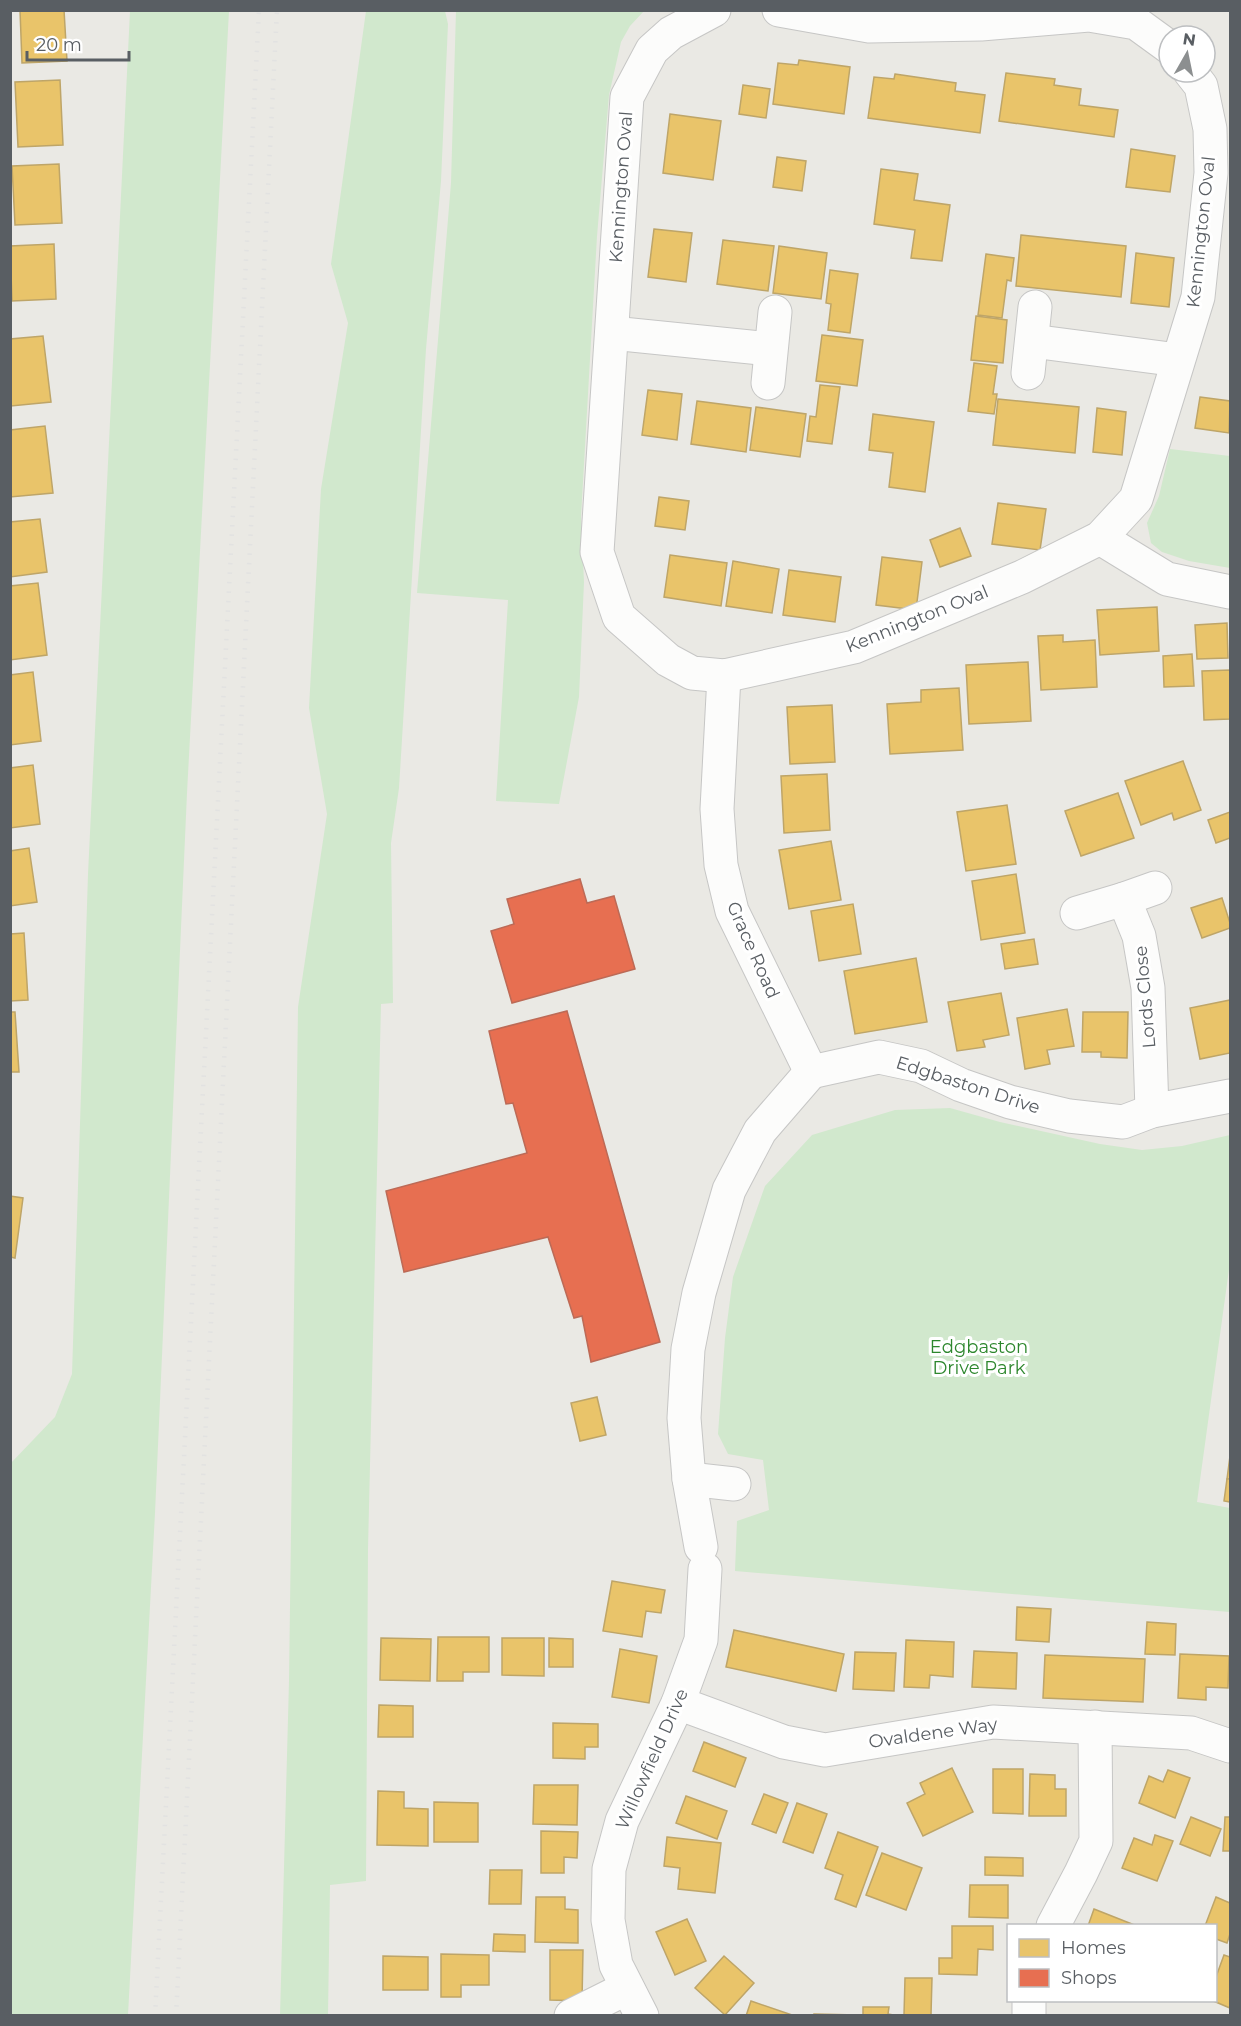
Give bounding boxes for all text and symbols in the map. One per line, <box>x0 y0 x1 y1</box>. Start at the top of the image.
scale bar <box>27 24 129 62</box>
north arrow <box>1157 24 1217 84</box>
text: N <box>1181 29 1197 50</box>
text: 20 m <box>36 34 82 56</box>
street label: Kennington Oval <box>605 110 637 264</box>
street label: Kennington Oval <box>1182 155 1220 309</box>
street label: Kennington Oval <box>842 580 992 658</box>
street label: Grace Road <box>722 898 784 1002</box>
street label: Lords Close <box>1130 945 1160 1049</box>
street label: Edgbaston Drive <box>893 1051 1043 1119</box>
park label: Edgbaston Drive Park <box>930 1336 1028 1379</box>
street label: Willowfield Drive <box>611 1685 693 1833</box>
street label: Ovaldene Way <box>867 1713 999 1753</box>
legend <box>1007 1924 1217 2002</box>
text: Homes <box>1061 1937 1126 1959</box>
text: Shops <box>1061 1967 1117 1989</box>

